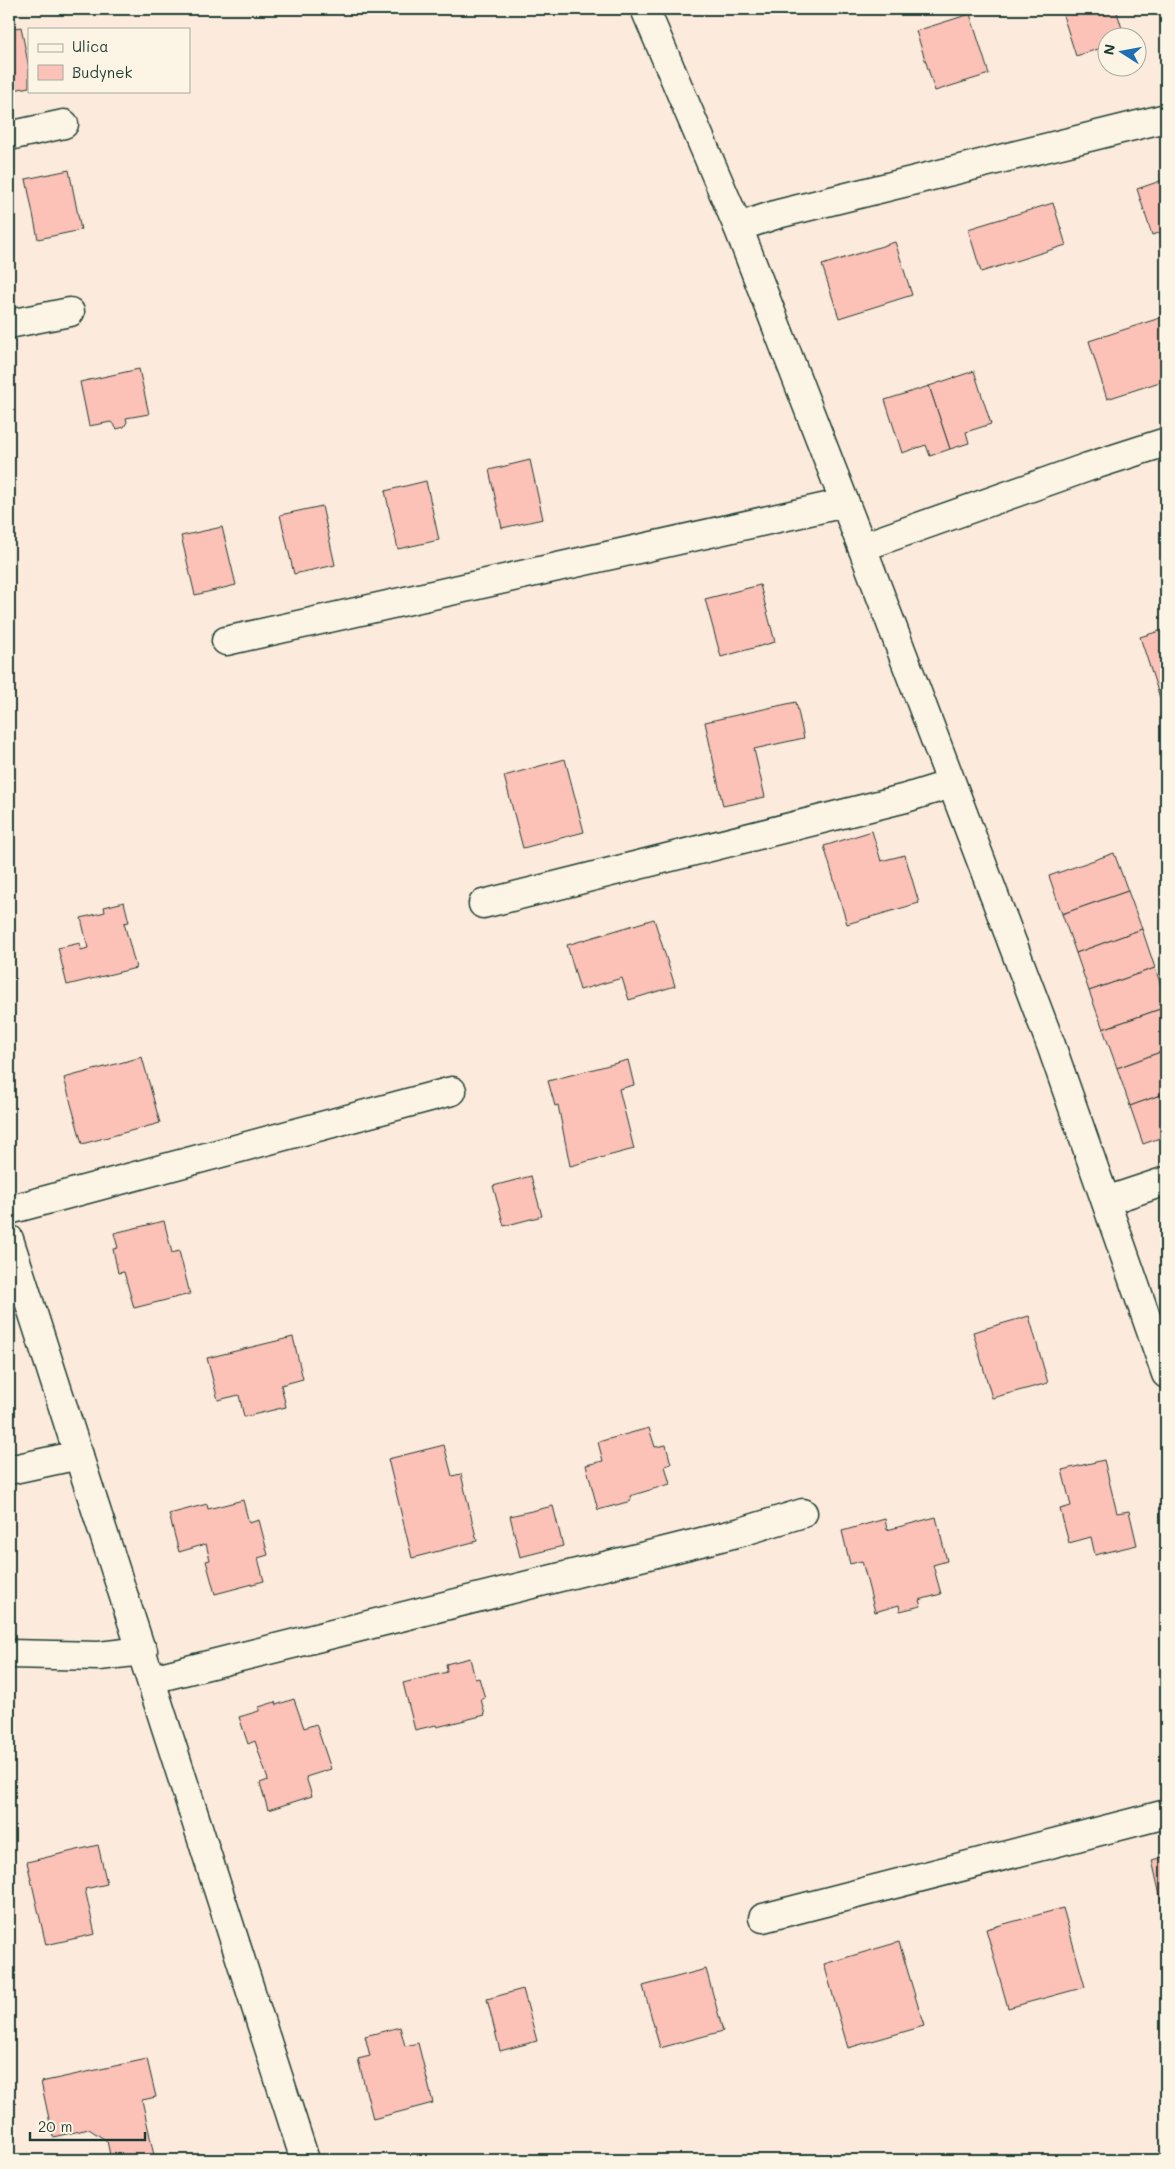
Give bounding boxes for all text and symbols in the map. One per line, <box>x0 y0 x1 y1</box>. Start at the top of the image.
legend <box>28 28 190 92</box>
north arrow <box>1098 28 1148 78</box>
text: Ulica <box>72 36 109 56</box>
text: N <box>1098 42 1119 56</box>
text: Budynek <box>72 62 132 82</box>
scale bar <box>30 2109 145 2141</box>
text: 20 m <box>38 2116 72 2136</box>

